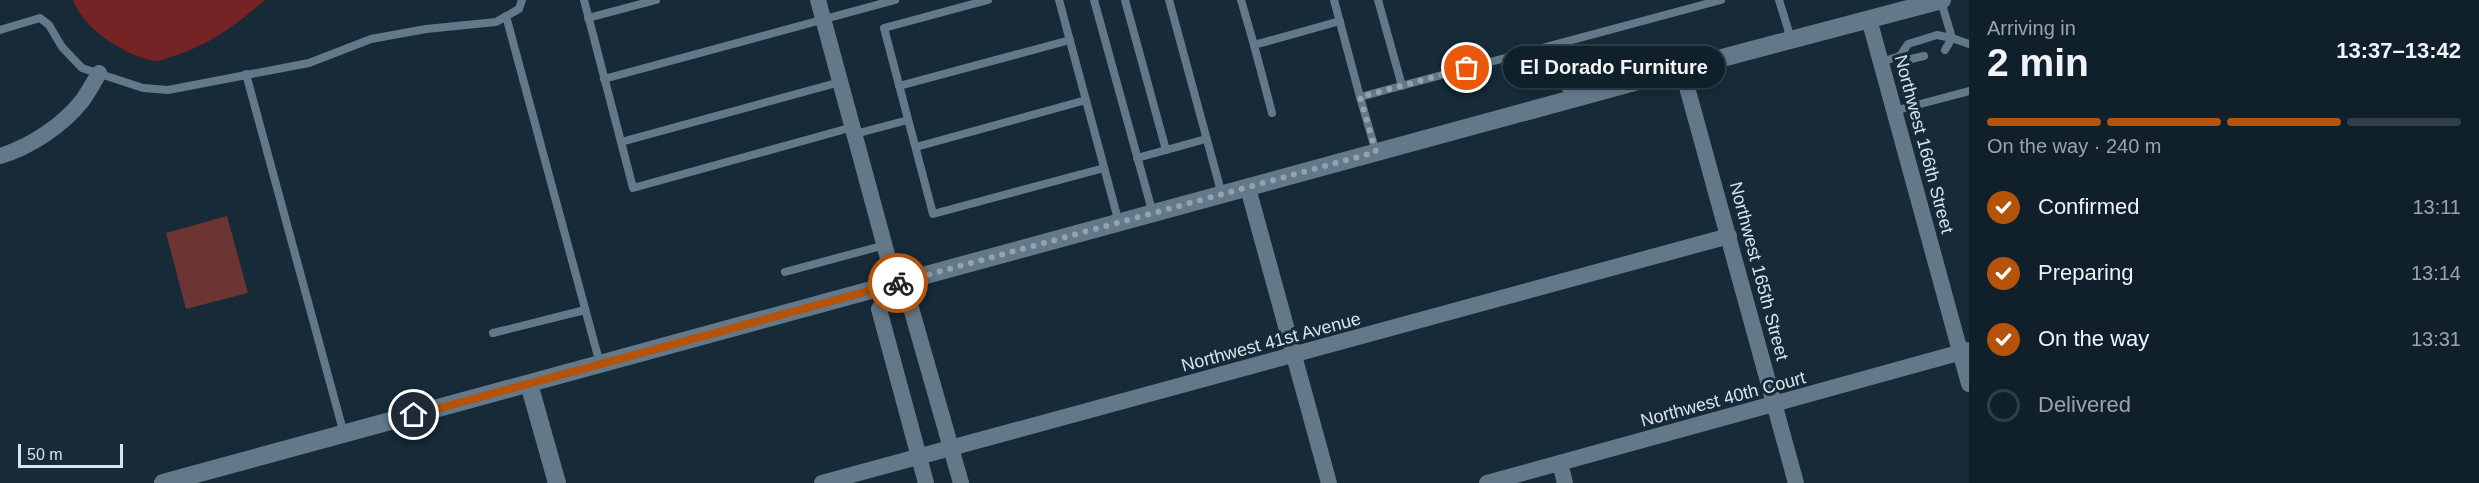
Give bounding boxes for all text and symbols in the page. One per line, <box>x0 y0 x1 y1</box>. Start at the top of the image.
text: Arriving in <box>1987 17 2076 39</box>
text: 13:37–13:42 <box>2336 38 2461 63</box>
text: 2 min <box>1987 41 2089 84</box>
pin <box>1441 42 1492 93</box>
callout: El Dorado Furniture <box>1503 47 1725 89</box>
icon: bag <box>1450 51 1483 84</box>
street label: Northwest 166th Street <box>1891 52 1957 236</box>
text: El Dorado Furniture <box>1520 56 1708 78</box>
text: On the way · 240 m <box>1987 135 2162 157</box>
street label: Northwest 165th Street <box>1726 179 1792 363</box>
icon: check <box>1987 191 2020 224</box>
text: Confirmed <box>2038 194 2139 219</box>
text: 13:11 <box>2412 196 2461 218</box>
courier <box>868 253 928 313</box>
icon: check <box>1987 257 2020 290</box>
text: Preparing <box>2038 260 2133 285</box>
text: 13:14 <box>2411 262 2461 284</box>
icon: bike <box>882 267 915 300</box>
street label: Northwest 41st Avenue <box>1179 308 1363 376</box>
icon: check <box>1987 323 2020 356</box>
text: On the way <box>2038 326 2149 351</box>
text: 13:31 <box>2411 328 2461 350</box>
street label: Northwest 40th Court <box>1638 367 1808 431</box>
pin <box>388 389 439 440</box>
text: Delivered <box>2038 392 2131 417</box>
icon: home <box>397 398 430 431</box>
scale bar <box>18 441 123 468</box>
text: 50 m <box>27 446 63 463</box>

